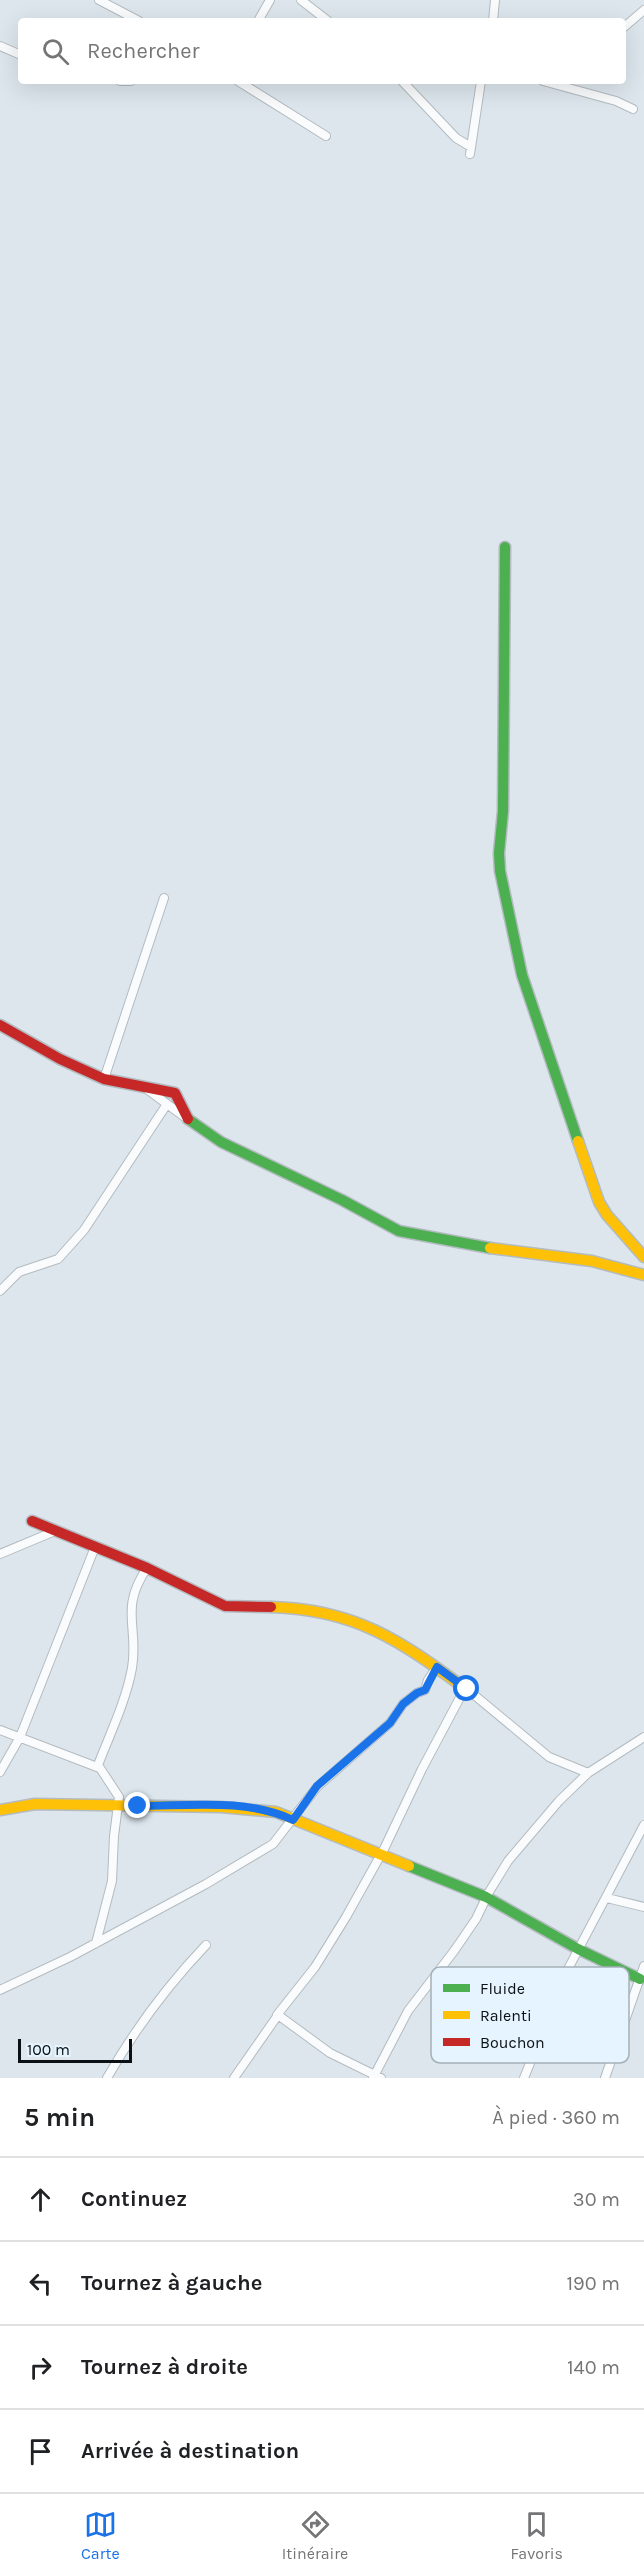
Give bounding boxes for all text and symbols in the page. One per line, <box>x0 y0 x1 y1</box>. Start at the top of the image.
search box <box>18 18 626 84</box>
icon: search <box>39 35 72 68</box>
text: Rechercher <box>87 38 200 64</box>
route start <box>453 1675 479 1701</box>
route end <box>124 1792 150 1818</box>
legend <box>431 1967 629 2063</box>
text: Fluide <box>480 1979 525 1998</box>
text: Ralenti <box>480 2006 532 2025</box>
text: Bouchon <box>480 2033 545 2052</box>
scale bar <box>18 2036 132 2064</box>
text: 100 m <box>27 2040 70 2059</box>
text: 5 min <box>24 2102 95 2133</box>
text: À pied · 360 m <box>492 2106 620 2129</box>
icon: ahead <box>24 2183 57 2216</box>
text: Continuez <box>81 2186 187 2212</box>
text: 30 m <box>573 2188 620 2211</box>
icon: left <box>24 2267 57 2300</box>
text: Tournez à gauche <box>81 2270 262 2296</box>
text: 190 m <box>566 2272 620 2295</box>
icon: right <box>24 2351 57 2384</box>
text: Tournez à droite <box>81 2354 248 2380</box>
text: 140 m <box>567 2356 620 2379</box>
icon: arrive <box>24 2435 57 2468</box>
text: Arrivée à destination <box>81 2438 299 2464</box>
tab: Carte <box>81 2508 120 2563</box>
tab: Itinéraire <box>282 2508 348 2563</box>
tab: Favoris <box>510 2508 563 2563</box>

